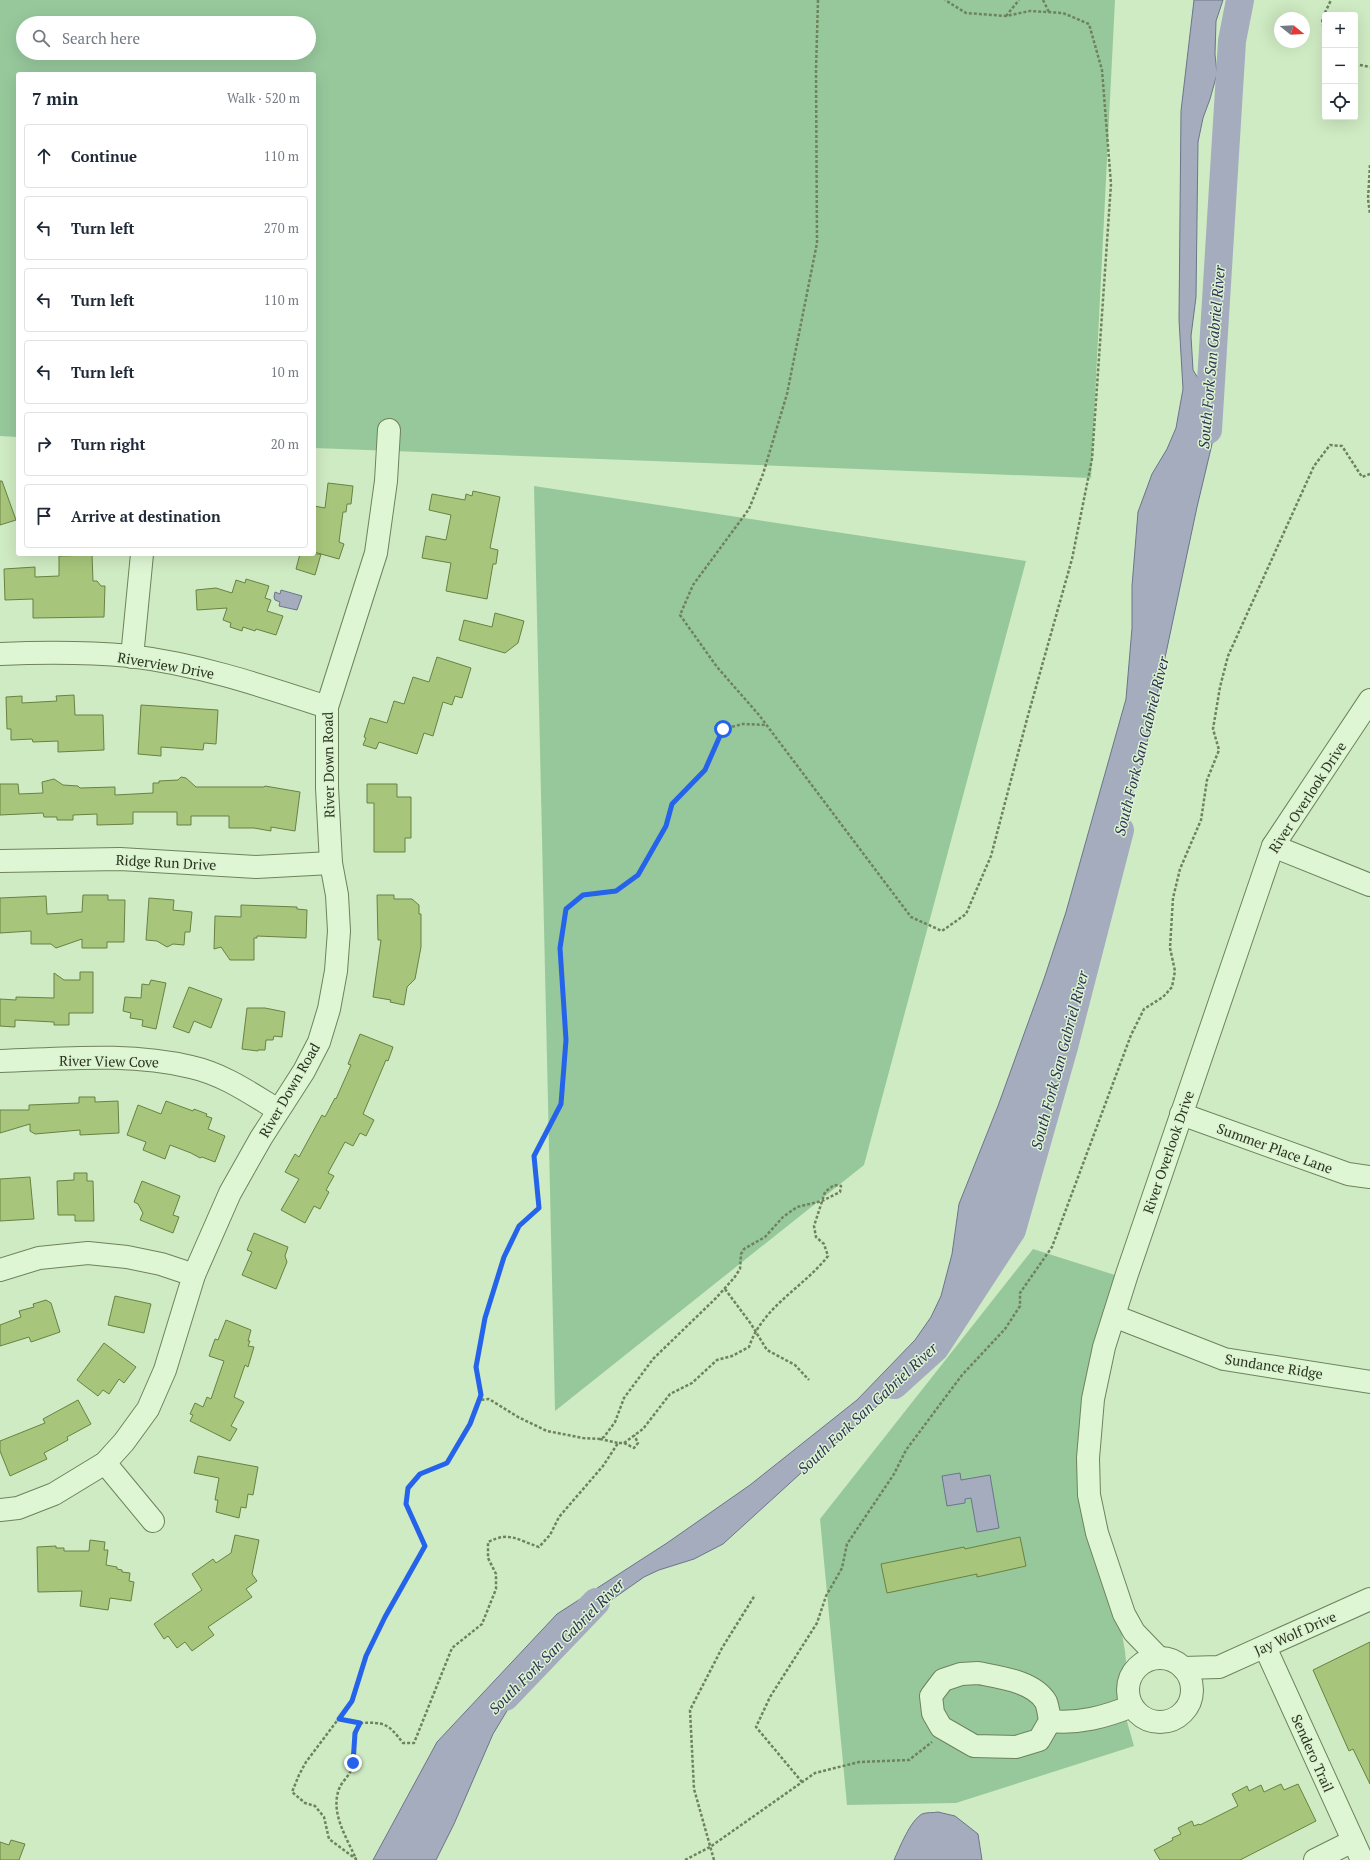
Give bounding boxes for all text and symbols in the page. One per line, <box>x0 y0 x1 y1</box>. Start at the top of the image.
north arrow <box>1274 12 1310 48</box>
map controls <box>1322 12 1358 120</box>
button: + <box>1322 12 1358 48</box>
search box <box>16 16 316 60</box>
icon: search <box>30 27 52 49</box>
text: Search here <box>62 28 140 48</box>
button: − <box>1322 48 1358 84</box>
button: locate <box>1322 84 1358 120</box>
text: 7 min <box>32 87 79 110</box>
text: Walk · 520 m <box>227 89 300 107</box>
icon: ahead <box>33 145 55 167</box>
text: Continue <box>71 146 137 166</box>
text: 110 m <box>264 147 299 165</box>
icon: left <box>33 217 55 239</box>
text: Turn left <box>71 218 135 238</box>
text: 270 m <box>264 219 299 237</box>
water label: South Fork San Gabriel River <box>1193 263 1229 450</box>
icon: left <box>33 289 55 311</box>
text: Turn left <box>71 290 135 310</box>
text: 110 m <box>264 291 299 309</box>
icon: left <box>33 361 55 383</box>
text: Turn left <box>71 362 135 382</box>
text: 10 m <box>271 363 299 381</box>
icon: right <box>33 433 55 455</box>
text: Turn right <box>71 434 146 454</box>
text: 20 m <box>271 435 299 453</box>
icon: arrive <box>33 505 55 527</box>
text: Arrive at destination <box>71 506 221 526</box>
street label: Riverview Drive <box>116 647 216 683</box>
water label: South Fork San Gabriel River <box>1109 653 1173 838</box>
street label: River Down Road <box>318 711 338 818</box>
route start <box>714 720 732 738</box>
street label: River Overlook Drive <box>1264 738 1350 856</box>
street label: Ridge Run Drive <box>115 850 217 874</box>
water label: South Fork San Gabriel River <box>1026 967 1093 1151</box>
street label: River Down Road <box>254 1039 324 1141</box>
street label: River View Cove <box>59 1051 159 1071</box>
street label: River Overlook Drive <box>1138 1088 1198 1216</box>
street label: Summer Place Lane <box>1214 1118 1336 1178</box>
water label: South Fork San Gabriel River <box>793 1337 942 1478</box>
street label: Sundance Ridge <box>1224 1349 1324 1383</box>
water label: South Fork San Gabriel River <box>484 1573 629 1718</box>
street label: Jay Wolf Drive <box>1251 1606 1339 1660</box>
street label: Sendero Trail <box>1287 1711 1339 1795</box>
route end <box>344 1754 362 1772</box>

